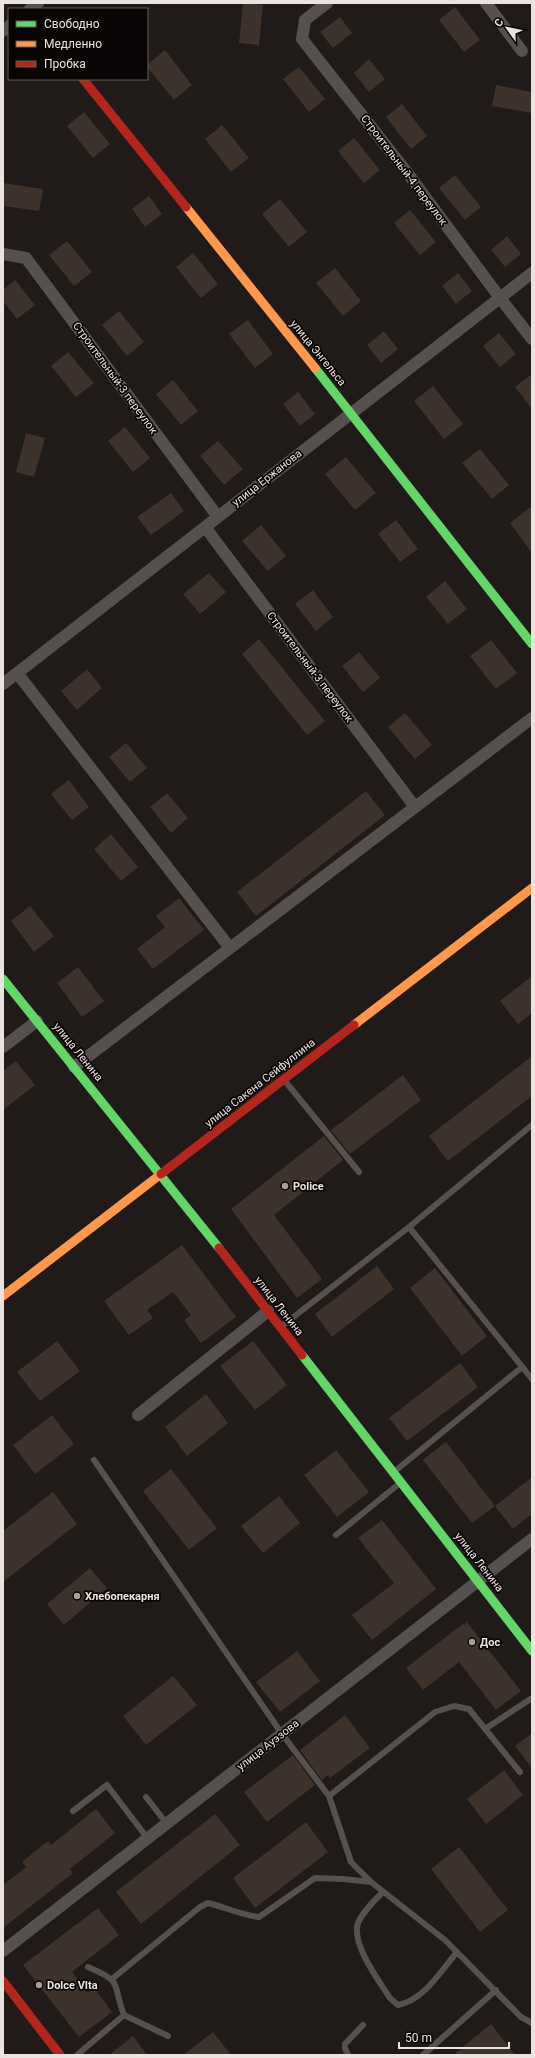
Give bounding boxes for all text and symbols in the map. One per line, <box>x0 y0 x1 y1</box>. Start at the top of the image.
legend <box>8 8 148 80</box>
north arrow <box>487 8 527 48</box>
text: С <box>492 16 506 29</box>
text: Свободно <box>44 17 100 31</box>
text: Медленно <box>44 37 102 51</box>
text: Пробка <box>44 57 86 71</box>
street label: Строительный-4 переулок <box>358 112 450 228</box>
street label: улица Энгельса <box>287 317 349 389</box>
street label: Строительный-3 переулок <box>70 320 160 437</box>
street label: улица Ержанова <box>230 447 304 509</box>
street label: Строительный-3 переулок <box>264 609 356 725</box>
street label: улица Ленина <box>50 1020 106 1084</box>
street label: улица Сакена Сейфуллина <box>202 1036 318 1130</box>
place label: Police <box>293 1180 324 1193</box>
marker: Police <box>280 1181 290 1191</box>
street label: улица Ленина <box>252 1274 306 1338</box>
street label: улица Ленина <box>452 1530 506 1594</box>
place label: Хлебопекарня <box>85 1590 160 1603</box>
marker: Хлебопекарня <box>72 1591 82 1601</box>
place label: Дос <box>480 1636 500 1649</box>
marker: Дос <box>467 1637 477 1647</box>
street label: улица Ауэзова <box>234 1717 302 1773</box>
place label: Dolce VIta <box>47 1979 98 1992</box>
marker: Dolce VIta <box>34 1980 44 1990</box>
scale bar <box>399 2024 509 2050</box>
text: 50 m <box>405 2031 432 2045</box>

